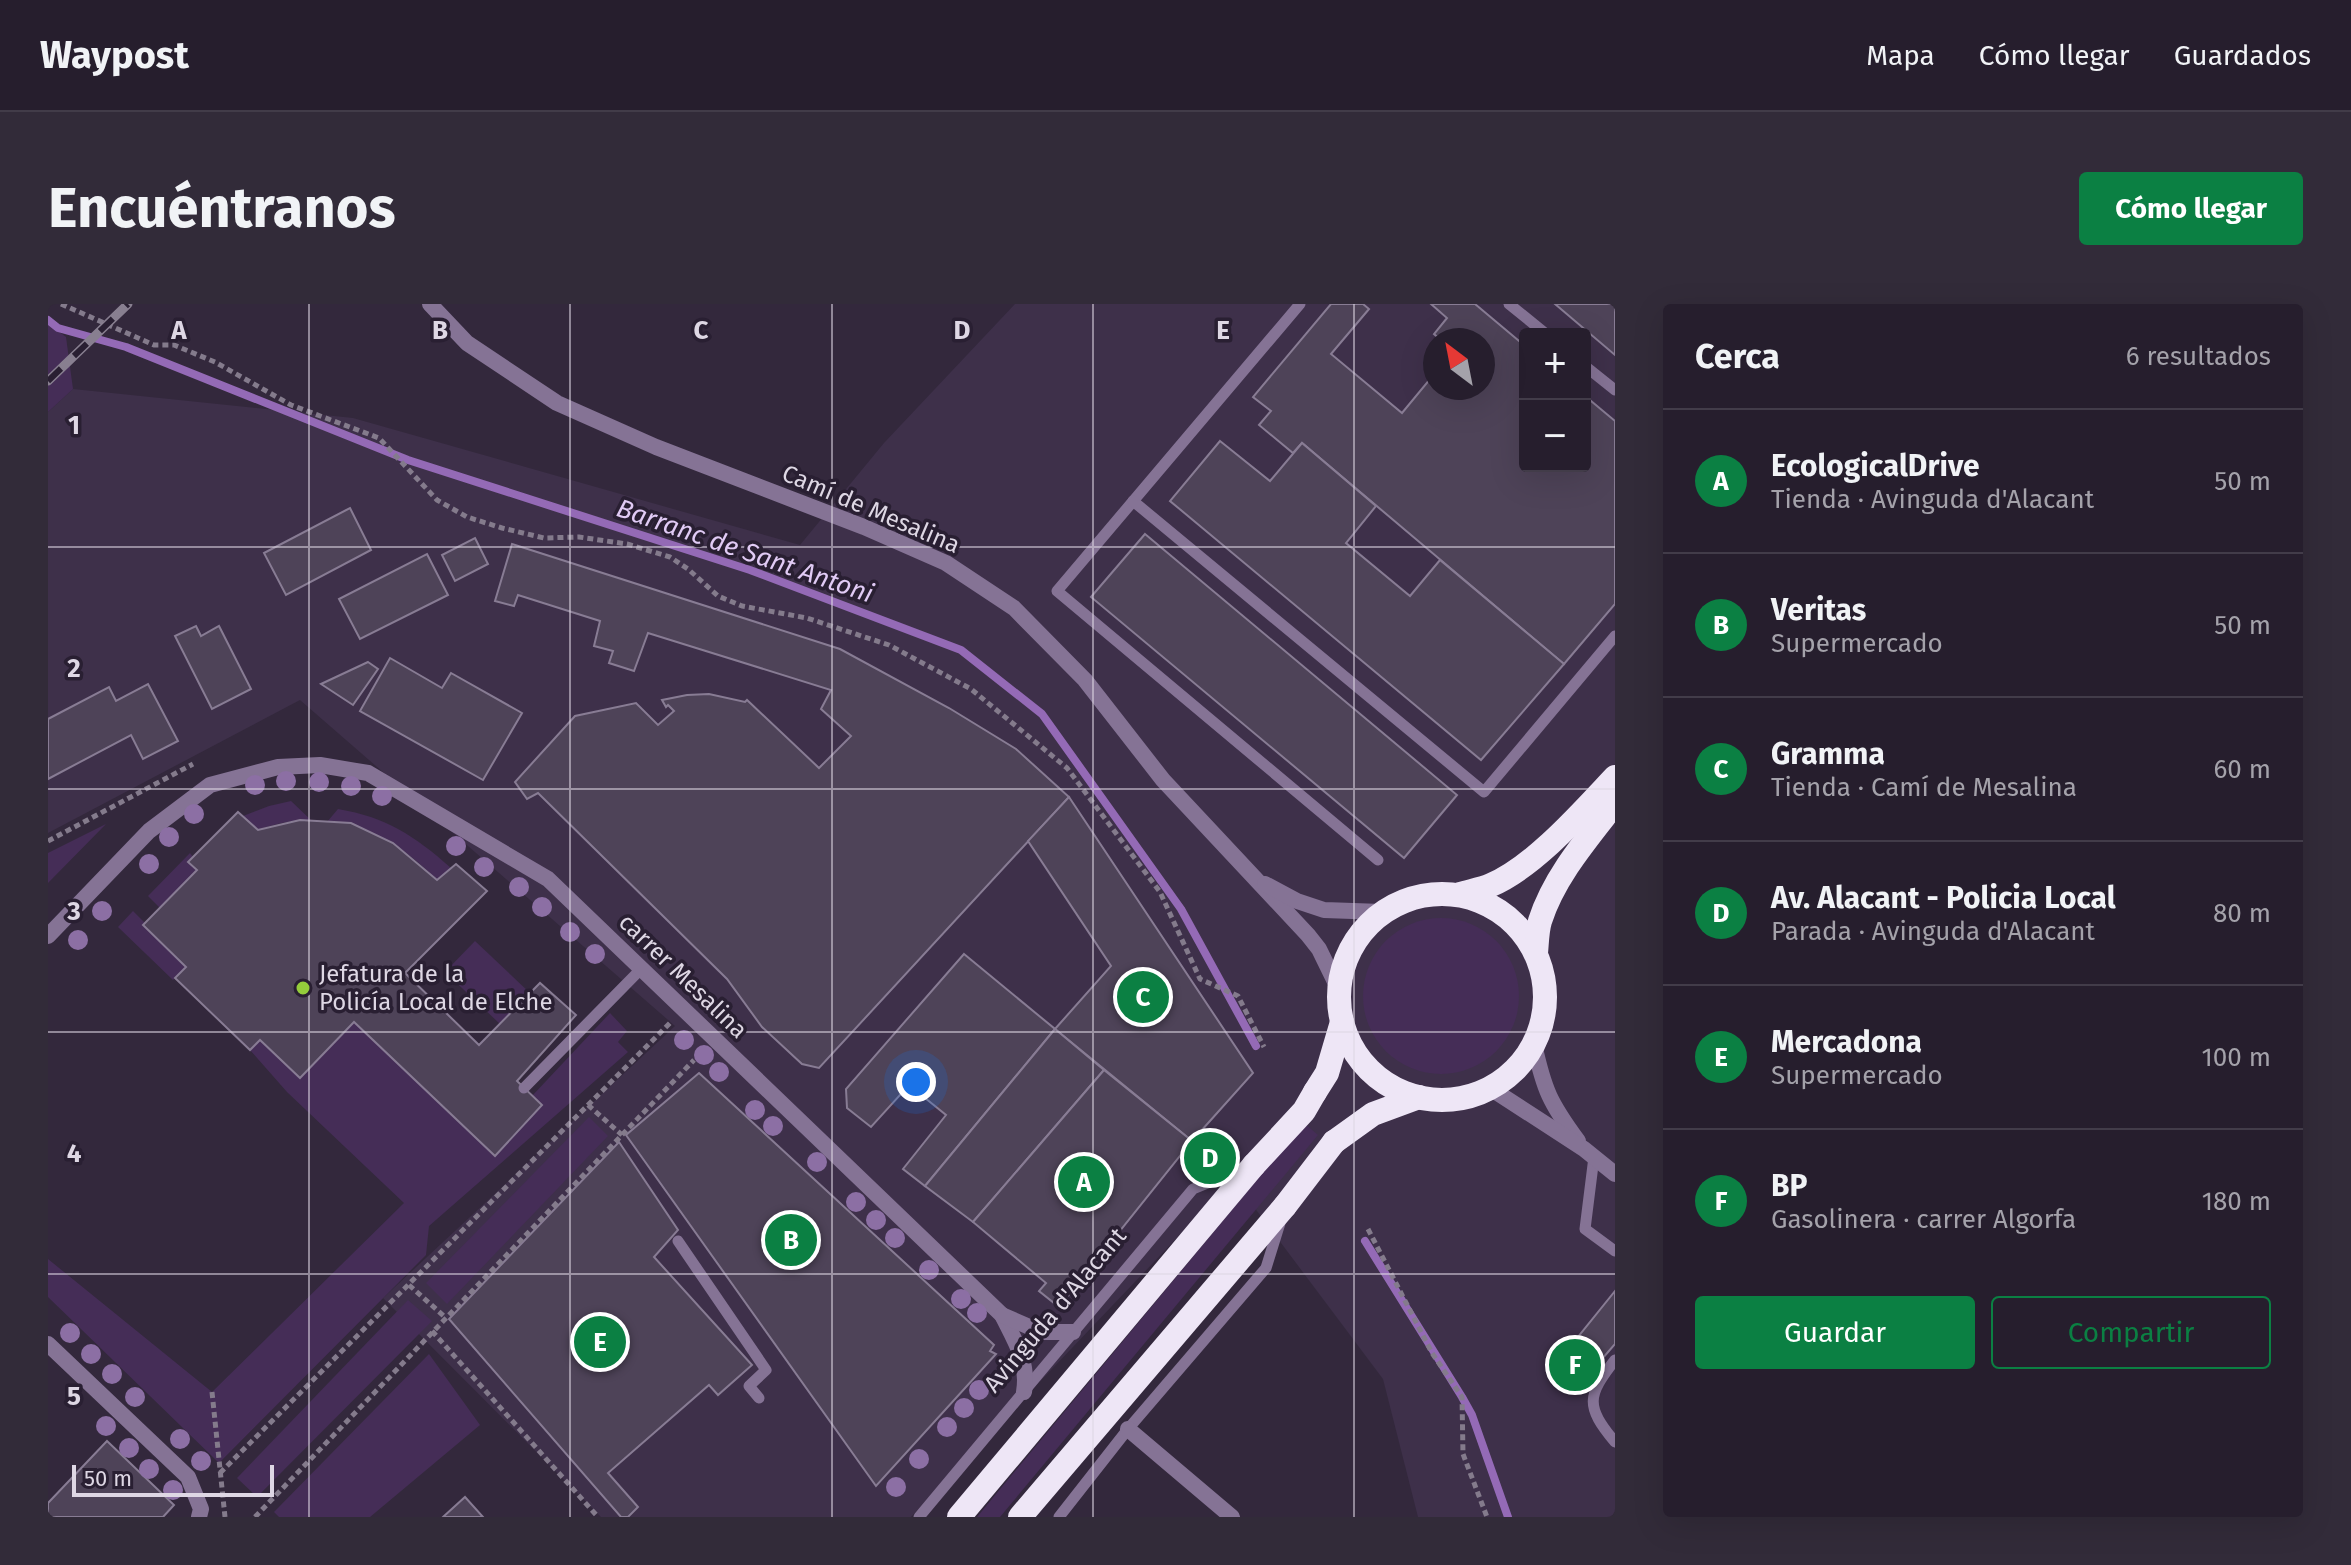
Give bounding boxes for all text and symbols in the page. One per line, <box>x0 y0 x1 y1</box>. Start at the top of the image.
text: Waypost <box>40 32 189 78</box>
text: Mapa <box>1866 39 1935 72</box>
text: Cómo llegar <box>1979 39 2130 72</box>
text: Guardados <box>2174 39 2311 72</box>
button: Cómo llegar <box>2079 172 2303 245</box>
text: Encuéntranos <box>48 175 396 242</box>
text: A <box>170 315 187 346</box>
text: B <box>432 315 448 346</box>
text: C <box>694 315 709 346</box>
text: D <box>954 315 971 346</box>
text: E <box>1216 315 1230 346</box>
north arrow <box>1423 328 1495 400</box>
map controls <box>1519 328 1591 472</box>
button: + <box>1519 328 1591 400</box>
text: Cerca <box>1695 336 1780 377</box>
text: 6 resultados <box>2126 341 2271 372</box>
button: − <box>1519 400 1591 472</box>
text: 1 <box>68 410 80 441</box>
text: EcologicalDrive <box>1771 448 1980 484</box>
street label: Camí de Mesalina <box>778 459 964 559</box>
text: A <box>1713 466 1729 497</box>
text: 50 m <box>2214 466 2271 497</box>
text: Tienda · Avinguda d'Alacant <box>1771 484 2094 515</box>
water label: Barranc de Sant Antoni <box>613 492 877 610</box>
text: Veritas <box>1771 592 1866 628</box>
text: B <box>1713 610 1729 641</box>
text: 50 m <box>2214 610 2271 641</box>
text: Supermercado <box>1771 628 1943 659</box>
text: 2 <box>67 653 81 684</box>
text: Gramma <box>1771 736 1885 772</box>
text: C <box>1714 754 1728 785</box>
text: 60 m <box>2213 754 2271 785</box>
text: Tienda · Camí de Mesalina <box>1771 772 2077 803</box>
text: Av. Alacant - Policia Local <box>1771 880 2116 916</box>
text: 3 <box>66 896 81 927</box>
text: D <box>1713 898 1729 929</box>
text: 80 m <box>2213 898 2271 929</box>
street label: carrer Mesalina <box>613 908 753 1044</box>
text: Parada · Avinguda d'Alacant <box>1771 916 2095 947</box>
place label: Jefatura de la Policía Local de Elche <box>319 960 553 1016</box>
pin: C <box>1117 967 1169 1027</box>
marker: Jefatura de la Policía Local de Elche <box>294 979 312 997</box>
text: Mercadona <box>1771 1024 1922 1060</box>
text: E <box>1714 1042 1728 1073</box>
text: 100 m <box>2202 1042 2271 1073</box>
text: Supermercado <box>1771 1060 1943 1091</box>
your location <box>896 1062 936 1102</box>
pin: D <box>1184 1128 1236 1188</box>
text: 4 <box>67 1138 82 1169</box>
pin: A <box>1058 1152 1110 1212</box>
text: BP <box>1771 1168 1808 1204</box>
text: F <box>1715 1186 1727 1217</box>
text: 180 m <box>2202 1186 2271 1217</box>
text: Gasolinera · carrer Algorfa <box>1771 1204 2076 1235</box>
pin: B <box>765 1210 817 1270</box>
street label: Avinguda d'Alacant <box>978 1222 1132 1398</box>
button: Guardar <box>1695 1296 1975 1369</box>
button: Compartir <box>1991 1296 2271 1369</box>
pin: E <box>574 1312 626 1372</box>
pin: F <box>1549 1335 1601 1395</box>
text: 5 <box>67 1381 81 1412</box>
scale bar <box>72 1461 274 1497</box>
text: 50 m <box>84 1465 132 1492</box>

